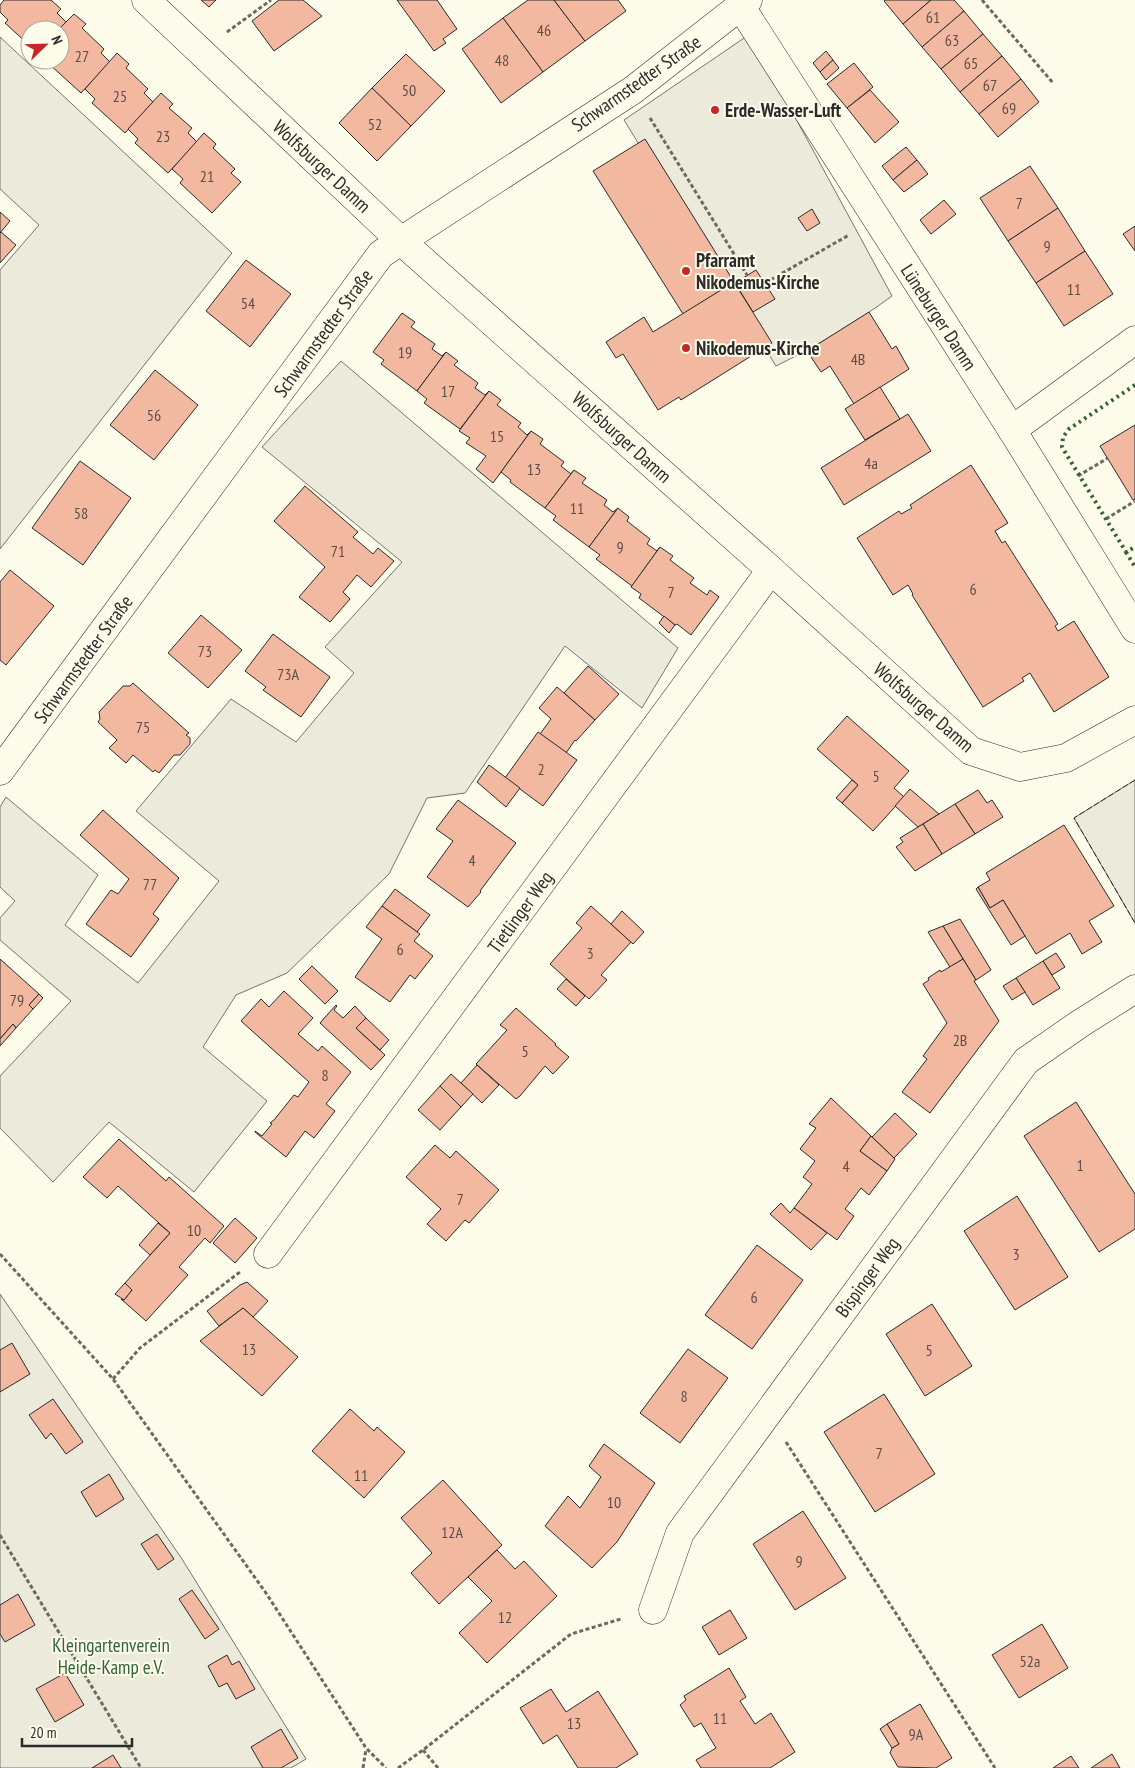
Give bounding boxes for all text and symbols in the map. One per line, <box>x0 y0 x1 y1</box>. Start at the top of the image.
house number: 61 <box>926 7 940 27</box>
north arrow <box>20 20 70 70</box>
house number: 46 <box>537 20 551 40</box>
street label: Schwarmstedter Straße <box>567 29 706 137</box>
house number: 63 <box>945 30 959 50</box>
text: N <box>47 33 67 47</box>
house number: 27 <box>75 46 89 66</box>
house number: 48 <box>495 50 509 70</box>
house number: 65 <box>964 53 978 73</box>
house number: 67 <box>983 75 997 95</box>
house number: 50 <box>402 80 416 100</box>
house number: 25 <box>113 86 127 106</box>
place label: Erde-Wasser-Luft <box>725 98 842 122</box>
house number: 69 <box>1002 98 1016 118</box>
marker: Erde-Wasser-Luft <box>709 104 721 116</box>
street label: Wolfsburger Damm <box>268 114 376 218</box>
house number: 52 <box>368 114 382 134</box>
house number: 23 <box>156 126 170 146</box>
house number: 21 <box>200 166 214 186</box>
house number: 7 <box>1015 193 1023 213</box>
house number: 9 <box>1043 236 1051 256</box>
place label: Pfarramt Nikodemus-Kirche <box>696 248 820 294</box>
street label: Lüneburger Damm <box>896 259 982 375</box>
street label: Schwarmstedter Straße <box>268 264 378 402</box>
marker: Pfarramt Nikodemus-Kirche <box>680 265 692 277</box>
house number: 11 <box>1067 279 1081 299</box>
house number: 54 <box>241 293 255 313</box>
place label: Nikodemus-Kirche <box>696 336 820 360</box>
house number: 19 <box>398 342 412 362</box>
marker: Nikodemus-Kirche <box>680 342 692 354</box>
house number: 4B <box>851 349 865 369</box>
house number: 17 <box>441 381 455 401</box>
street label: Wolfsburger Damm <box>567 386 677 488</box>
house number: 56 <box>147 405 161 425</box>
house number: 15 <box>490 426 504 446</box>
house number: 4a <box>864 453 878 473</box>
house number: 13 <box>527 459 541 479</box>
house number: 11 <box>570 498 584 518</box>
house number: 58 <box>74 503 88 523</box>
house number: 9 <box>616 537 624 557</box>
house number: 71 <box>331 541 345 561</box>
house number: 6 <box>969 579 977 599</box>
house number: 7 <box>667 582 675 602</box>
street label: Schwarmstedter Straße <box>28 590 138 728</box>
house number: 73 <box>198 641 212 661</box>
street label: Wolfsburger Damm <box>869 657 979 757</box>
house number: 73A <box>277 664 299 684</box>
house number: 75 <box>136 717 150 737</box>
house number: 2 <box>537 759 545 779</box>
house number: 5 <box>872 766 880 786</box>
house number: 4 <box>468 850 476 870</box>
street label: Tietlinger Weg <box>482 866 558 958</box>
house number: 77 <box>143 874 157 894</box>
house number: 6 <box>396 939 404 959</box>
house number: 3 <box>586 943 594 963</box>
house number: 79 <box>10 990 24 1010</box>
house number: 2B <box>953 1030 967 1050</box>
house number: 5 <box>521 1041 529 1061</box>
house number: 8 <box>321 1065 329 1085</box>
house number: 1 <box>1076 1155 1084 1175</box>
house number: 4 <box>842 1156 850 1176</box>
house number: 7 <box>456 1189 464 1209</box>
house number: 10 <box>187 1220 201 1240</box>
street label: Bispinger Weg <box>830 1232 904 1322</box>
house number: 3 <box>1012 1244 1020 1264</box>
house number: 6 <box>750 1287 758 1307</box>
house number: 13 <box>242 1339 256 1359</box>
house number: 5 <box>925 1340 933 1360</box>
house number: 8 <box>680 1386 688 1406</box>
house number: 7 <box>875 1443 883 1463</box>
house number: 11 <box>354 1465 368 1485</box>
house number: 10 <box>607 1492 621 1512</box>
house number: 12A <box>441 1522 463 1542</box>
house number: 9 <box>795 1551 803 1571</box>
house number: 12 <box>498 1607 512 1627</box>
park label: Kleingartenverein Heide-Kamp e.V. <box>52 1633 170 1679</box>
house number: 52a <box>1020 1651 1040 1671</box>
house number: 11 <box>713 1708 727 1728</box>
house number: 13 <box>567 1713 581 1733</box>
scale bar <box>22 1716 132 1748</box>
text: 20 m <box>30 1723 56 1742</box>
house number: 9A <box>909 1724 924 1744</box>

